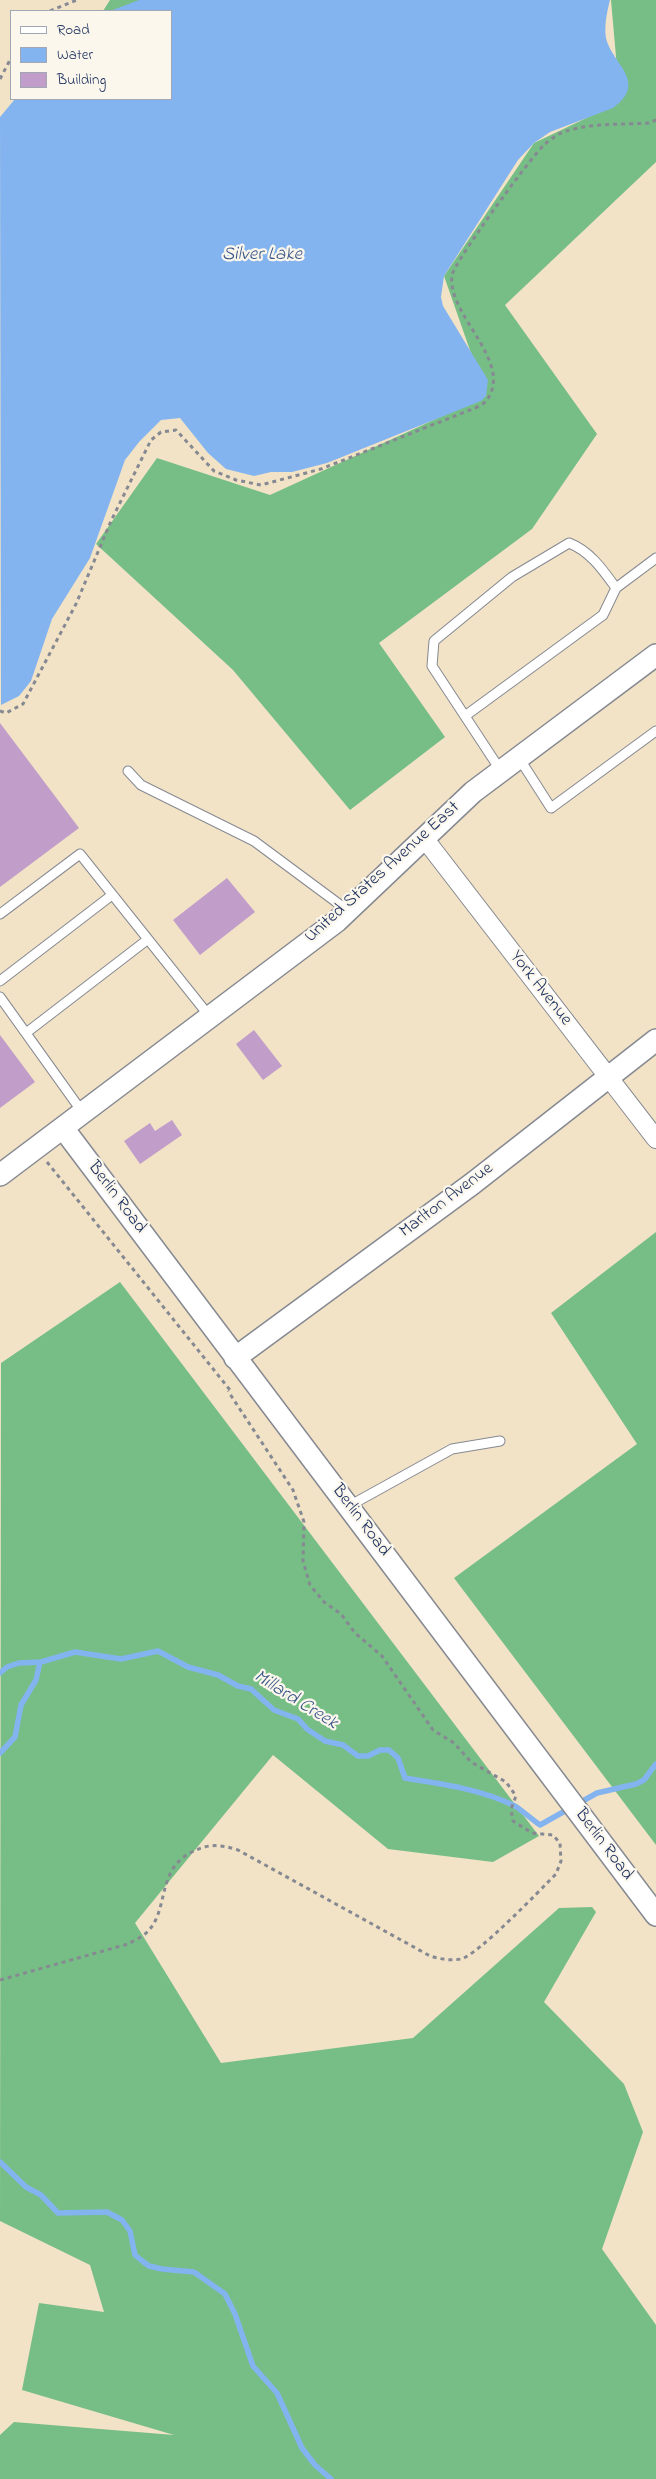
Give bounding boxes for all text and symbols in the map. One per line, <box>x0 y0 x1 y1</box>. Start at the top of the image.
legend <box>10 10 172 100</box>
text: Road <box>57 19 90 41</box>
text: Water <box>57 44 93 66</box>
text: Building <box>57 69 106 91</box>
water label: Silver Lake <box>222 245 302 267</box>
street label: United States Avenue East <box>301 798 465 948</box>
street label: York Avenue <box>504 947 576 1031</box>
street label: Berlin Road <box>82 1158 150 1238</box>
street label: Marlton Avenue <box>396 1159 498 1243</box>
street label: Berlin Road <box>326 1481 394 1561</box>
water label: Millard Creek <box>249 1666 341 1736</box>
street label: Berlin Road <box>569 1805 637 1885</box>

